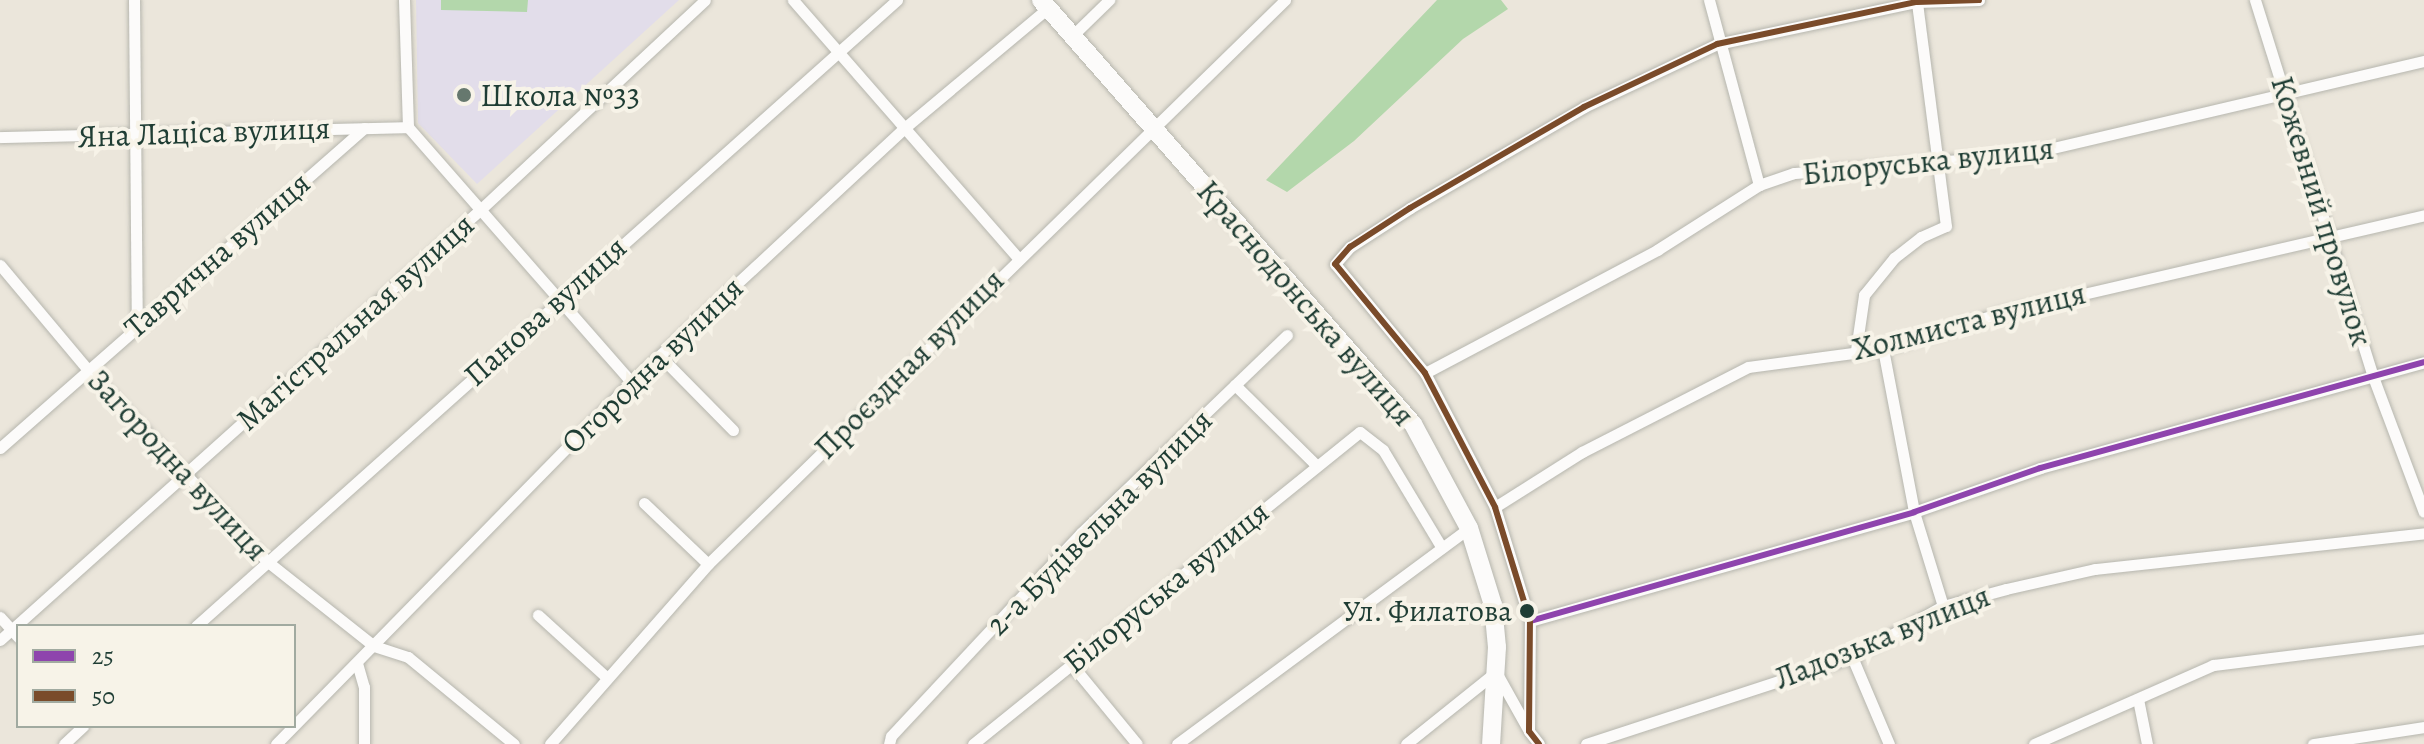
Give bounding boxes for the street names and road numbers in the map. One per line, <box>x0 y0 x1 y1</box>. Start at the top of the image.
street label: Кожевний провулок <box>2263 71 2381 351</box>
street label: Яна Лаціса вулиця <box>77 108 331 156</box>
street label: Білоруська вулиця <box>1800 129 2056 193</box>
street label: Таврична вулиця <box>116 164 318 346</box>
street label: Краснодонська вулиця <box>1189 172 1423 434</box>
street label: Магістральная вулиця <box>228 205 482 439</box>
street label: Панова вулиця <box>456 228 634 394</box>
street label: Проєздная вулиця <box>806 261 1012 467</box>
street label: Огородна вулиця <box>553 269 751 461</box>
street label: Холмиста вулиця <box>1848 273 2090 369</box>
street label: Загородна вулиця <box>80 361 276 569</box>
street label: 2-а Будівельна вулиця <box>978 401 1220 643</box>
street label: Білоруська вулиця <box>1056 492 1276 682</box>
street label: Ладозька вулиця <box>1769 576 1995 698</box>

